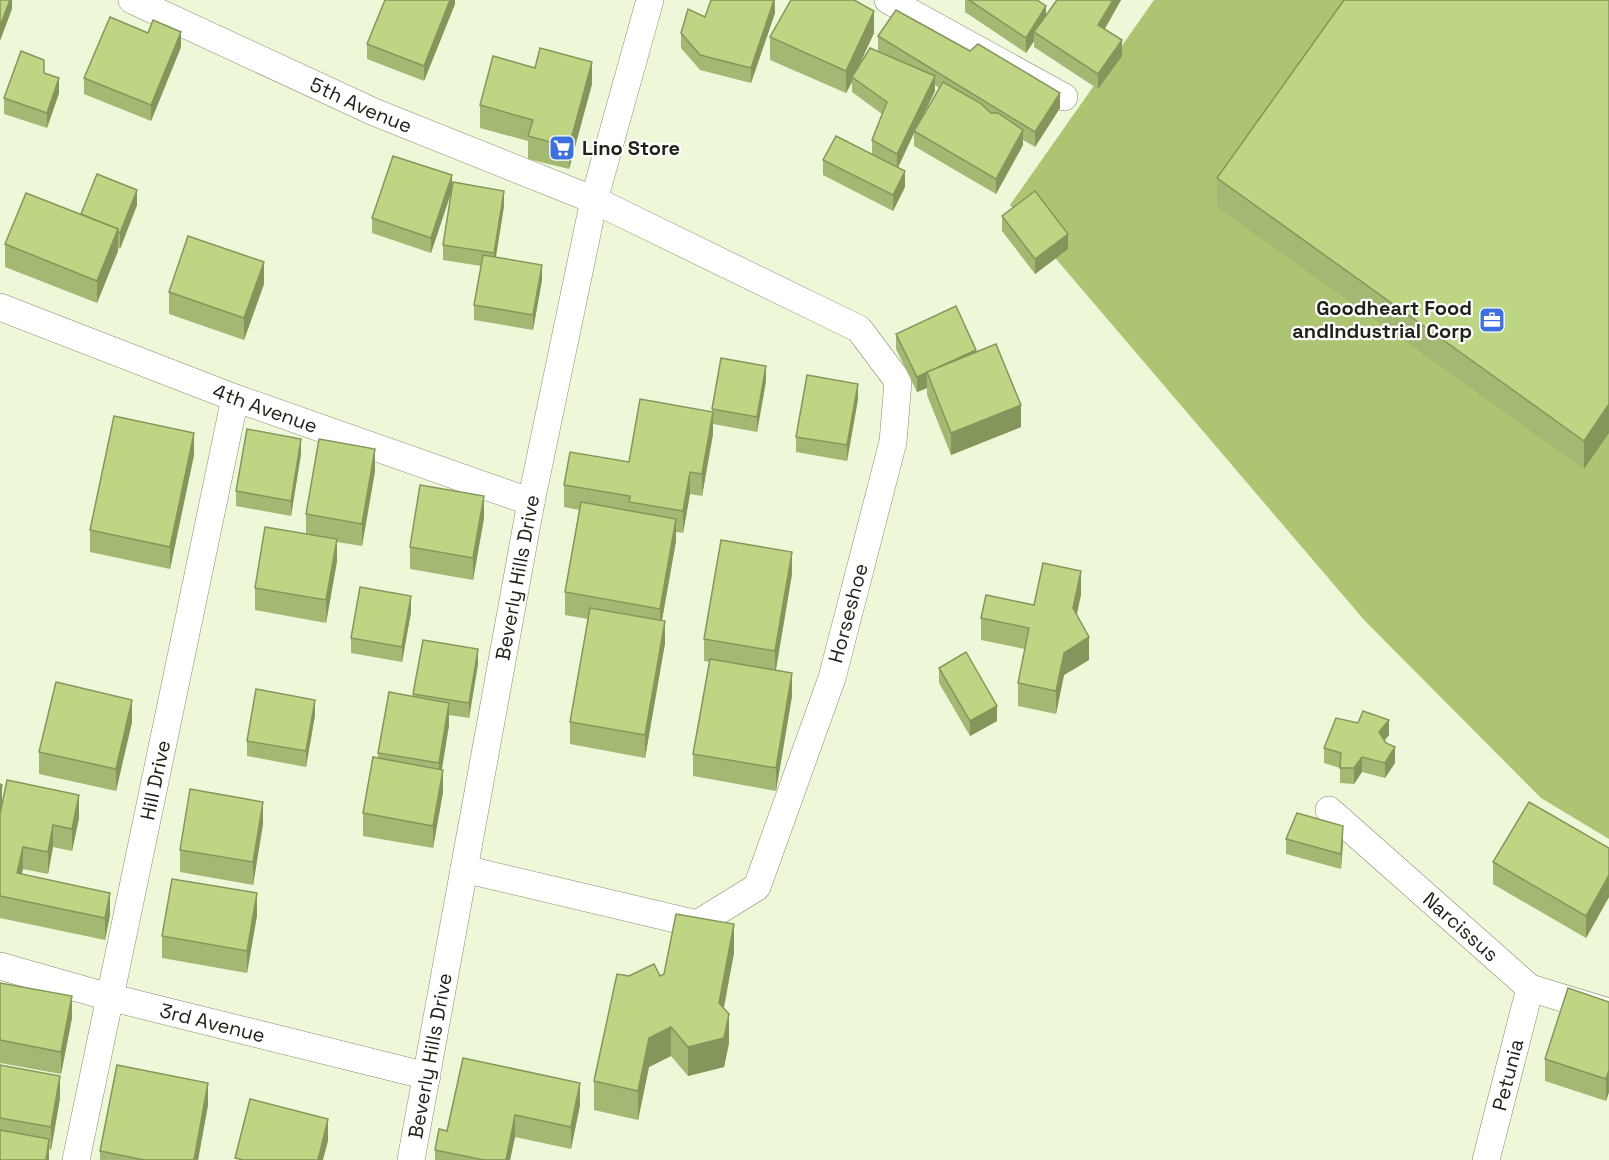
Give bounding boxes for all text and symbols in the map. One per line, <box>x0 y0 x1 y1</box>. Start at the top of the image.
street label: 5th Avenue <box>306 71 416 139</box>
supermarket icon: Lino Store <box>547 133 577 163</box>
place label: Lino Store <box>582 135 680 161</box>
place label: Goodheart Food andIndustrial Corp <box>1292 295 1472 344</box>
office icon: Goodheart Food andIndustrial Corp <box>1477 305 1507 335</box>
street label: 4th Avenue <box>209 378 321 439</box>
street label: Beverly Hills Drive <box>489 492 545 663</box>
street label: Horseshoe <box>822 560 874 666</box>
street label: Hill Drive <box>134 738 176 822</box>
street label: Narcissus <box>1417 886 1504 967</box>
street label: Beverly Hills Drive <box>402 971 458 1141</box>
street label: 3rd Avenue <box>157 997 268 1048</box>
street label: Petunia <box>1486 1036 1529 1113</box>

